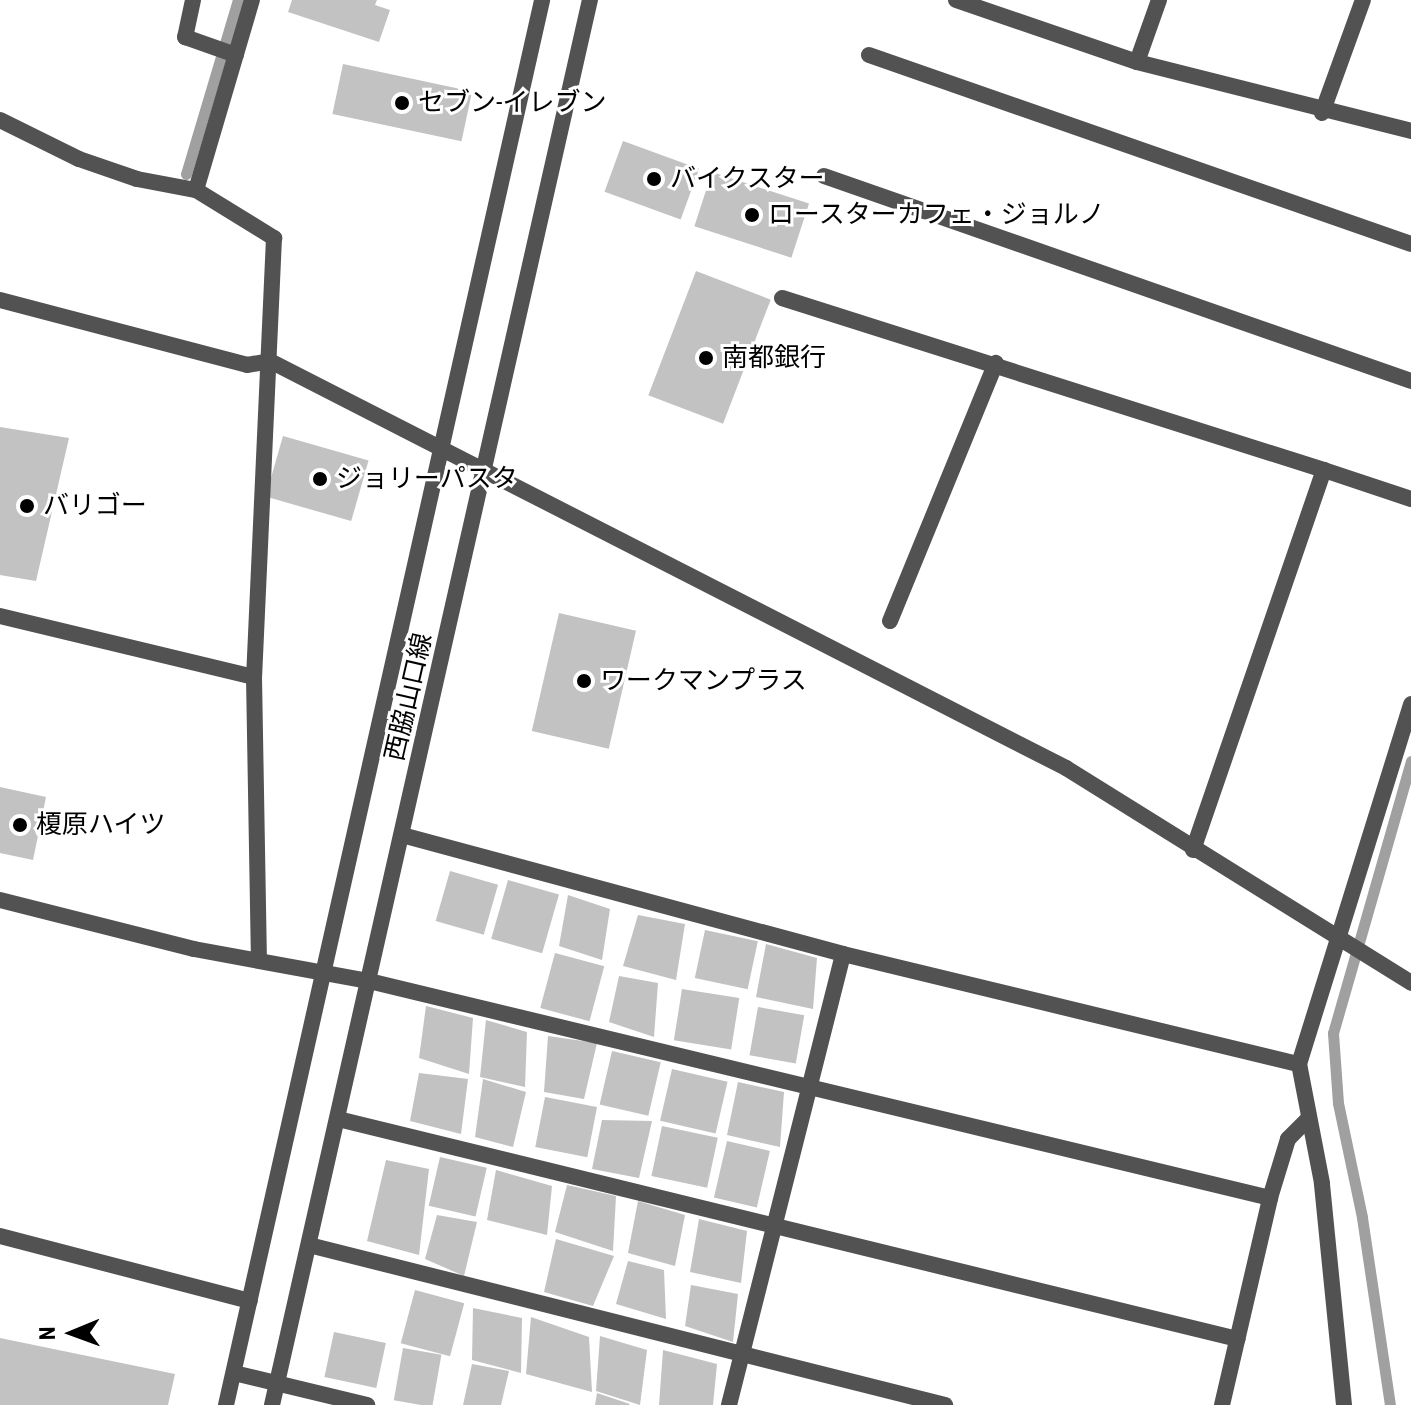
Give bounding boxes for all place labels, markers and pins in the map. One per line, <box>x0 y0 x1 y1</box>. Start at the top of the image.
place label: セブン-イレブン <box>418 87 606 119</box>
marker: セブン-イレブン <box>393 94 411 112</box>
place label: バイクスター <box>670 163 826 195</box>
marker: バイクスター <box>645 170 663 188</box>
place label: ロースターカフェ・ジョルノ <box>768 199 1106 231</box>
marker: ロースターカフェ・ジョルノ <box>743 206 761 224</box>
place label: 南都銀行 <box>722 342 826 374</box>
marker: 南都銀行 <box>697 349 715 367</box>
place label: ジョリーパスタ <box>336 463 518 495</box>
marker: ジョリーパスタ <box>311 470 329 488</box>
place label: バリゴー <box>43 490 147 522</box>
marker: バリゴー <box>18 497 36 515</box>
place label: ワークマンプラス <box>600 665 808 697</box>
marker: ワークマンプラス <box>575 672 593 690</box>
place label: 榎原ハイツ <box>36 809 166 841</box>
marker: 榎原ハイツ <box>11 816 29 834</box>

